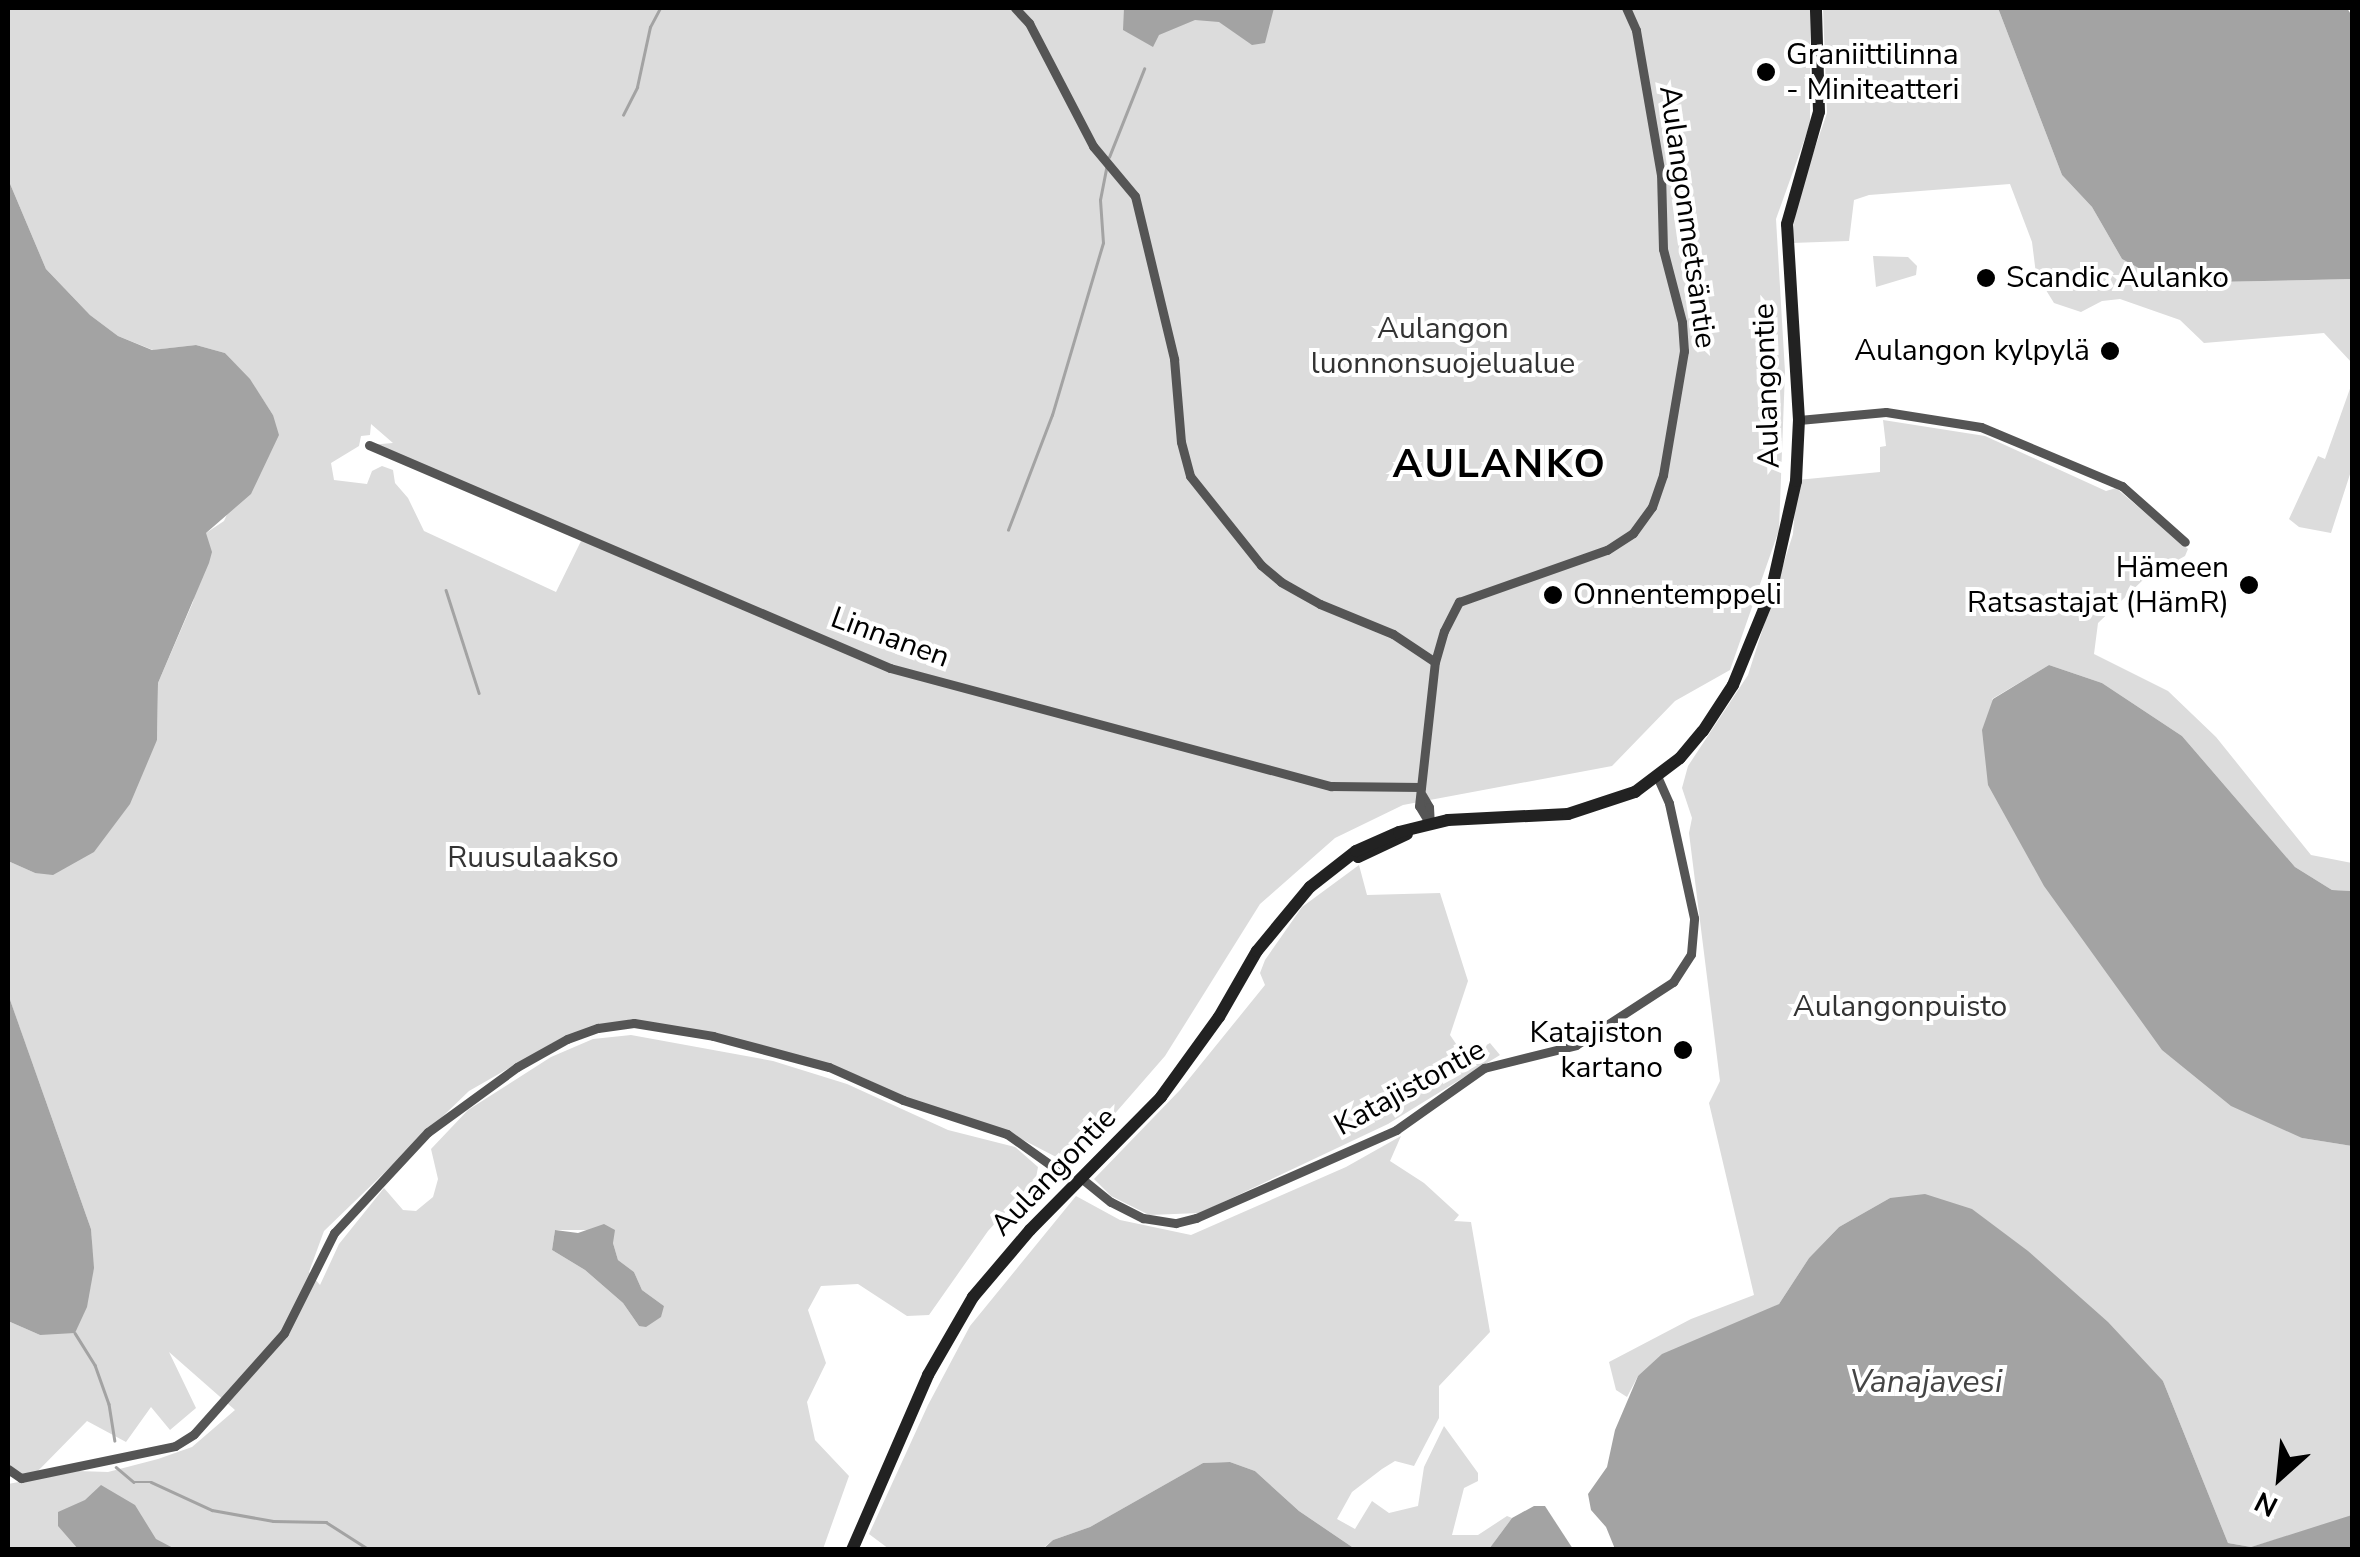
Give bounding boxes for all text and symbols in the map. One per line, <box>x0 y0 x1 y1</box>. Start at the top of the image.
place label: Graniittilinna - Miniteatteri <box>1786 37 1959 108</box>
marker: Graniittilinna - Miniteatteri <box>1755 61 1777 83</box>
street label: Aulangonmetsäntie <box>1651 83 1723 351</box>
place label: Scandic Aulanko <box>2006 260 2229 296</box>
marker: Scandic Aulanko <box>1975 267 1997 289</box>
street label: Aulangontie <box>1746 303 1788 469</box>
park label: Aulangon luonnonsuojelualue <box>1311 311 1575 382</box>
place label: Aulangon kylpylä <box>1854 333 2090 369</box>
marker: Aulangon kylpylä <box>2099 340 2121 362</box>
district label: AULANKO <box>1393 440 1607 488</box>
place label: Hämeen Ratsastajat (HämR) <box>1967 550 2229 620</box>
marker: Hämeen Ratsastajat (HämR) <box>2238 574 2260 596</box>
place label: Onnentemppeli <box>1573 577 1782 613</box>
marker: Onnentemppeli <box>1542 584 1564 606</box>
street label: Linnanen <box>826 600 954 676</box>
park label: Ruusulaakso <box>447 840 619 876</box>
park label: Aulangonpuisto <box>1793 989 2007 1025</box>
place label: Katajiston kartano <box>1530 1015 1663 1086</box>
street label: Katajistontie <box>1328 1032 1492 1144</box>
marker: Katajiston kartano <box>1672 1039 1694 1061</box>
street label: Aulangontie <box>984 1100 1124 1244</box>
water label: Vanajavesi <box>1850 1363 2002 1401</box>
north arrow <box>2230 1427 2330 1527</box>
text: N <box>2248 1482 2284 1525</box>

